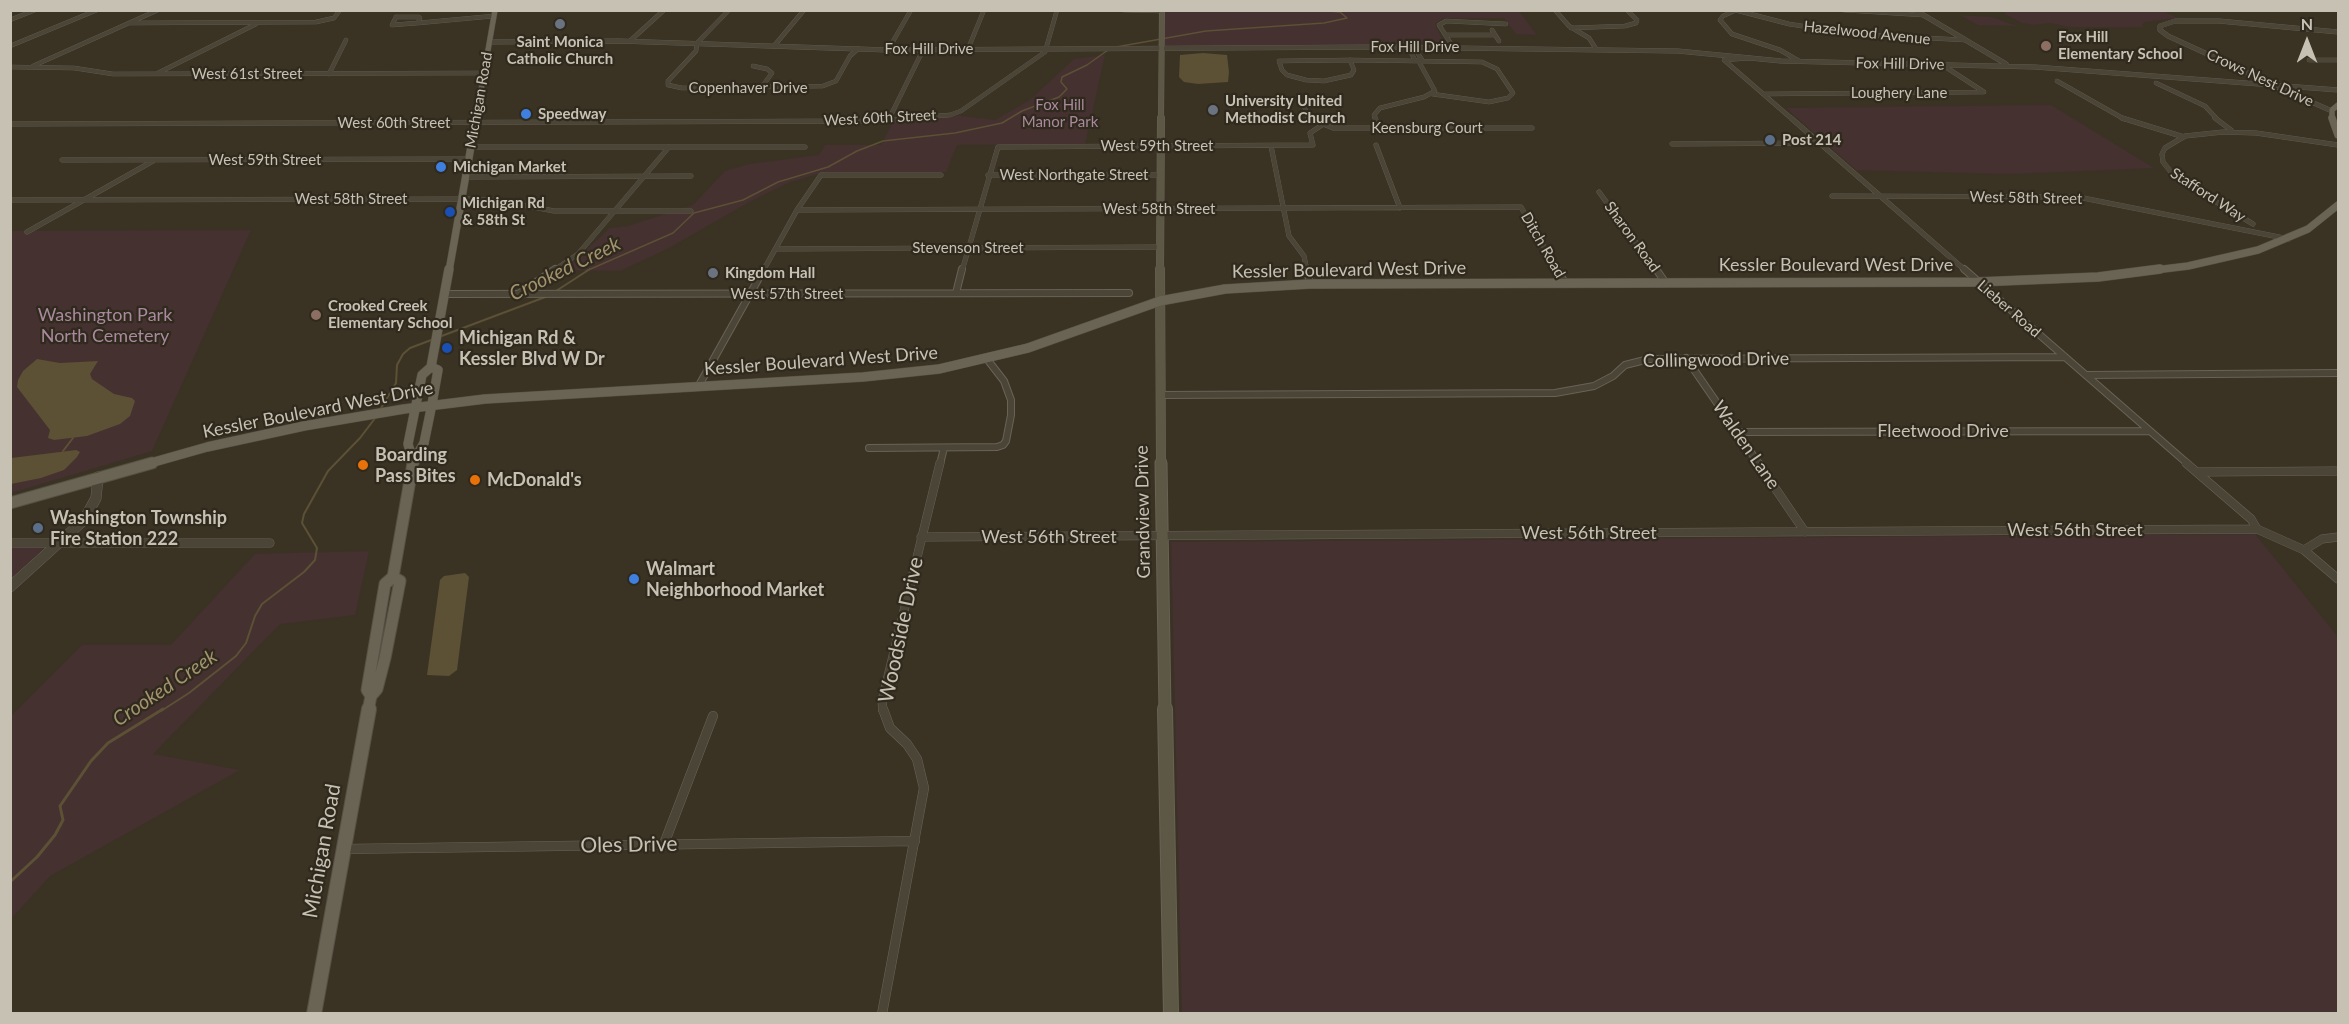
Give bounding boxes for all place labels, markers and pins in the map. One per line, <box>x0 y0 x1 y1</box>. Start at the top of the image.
marker: Saint Monica Catholic Church <box>553 17 567 31</box>
place label: Fox Hill Elementary School <box>2058 28 2182 63</box>
place label: Saint Monica Catholic Church <box>507 33 613 68</box>
marker: Fox Hill Elementary School <box>2039 39 2053 53</box>
place label: University United Methodist Church <box>1225 92 1346 127</box>
marker: University United Methodist Church <box>1206 103 1220 117</box>
place label: Speedway <box>538 105 606 123</box>
marker: Speedway <box>519 107 533 121</box>
place label: Post 214 <box>1782 131 1841 149</box>
marker: Post 214 <box>1763 133 1777 147</box>
place label: Michigan Market <box>453 158 566 176</box>
marker: Michigan Market <box>434 160 448 174</box>
place label: Michigan Rd & 58th St <box>462 194 545 229</box>
marker: Michigan Rd & 58th St <box>443 205 457 219</box>
place label: Kingdom Hall <box>725 264 815 282</box>
marker: Kingdom Hall <box>706 266 720 280</box>
place label: Crooked Creek Elementary School <box>328 297 452 332</box>
marker: Crooked Creek Elementary School <box>309 308 323 322</box>
place label: Michigan Rd & Kessler Blvd W Dr <box>459 327 605 370</box>
marker: Michigan Rd & Kessler Blvd W Dr <box>440 341 454 355</box>
place label: Boarding Pass Bites <box>375 444 456 486</box>
marker: Boarding Pass Bites <box>356 458 370 472</box>
place label: McDonald's <box>487 469 582 491</box>
marker: McDonald's <box>468 473 482 487</box>
place label: Washington Township Fire Station 222 <box>50 507 227 550</box>
marker: Washington Township Fire Station 222 <box>31 521 45 535</box>
place label: Walmart Neighborhood Market <box>646 558 824 600</box>
marker: Walmart Neighborhood Market <box>627 572 641 586</box>

